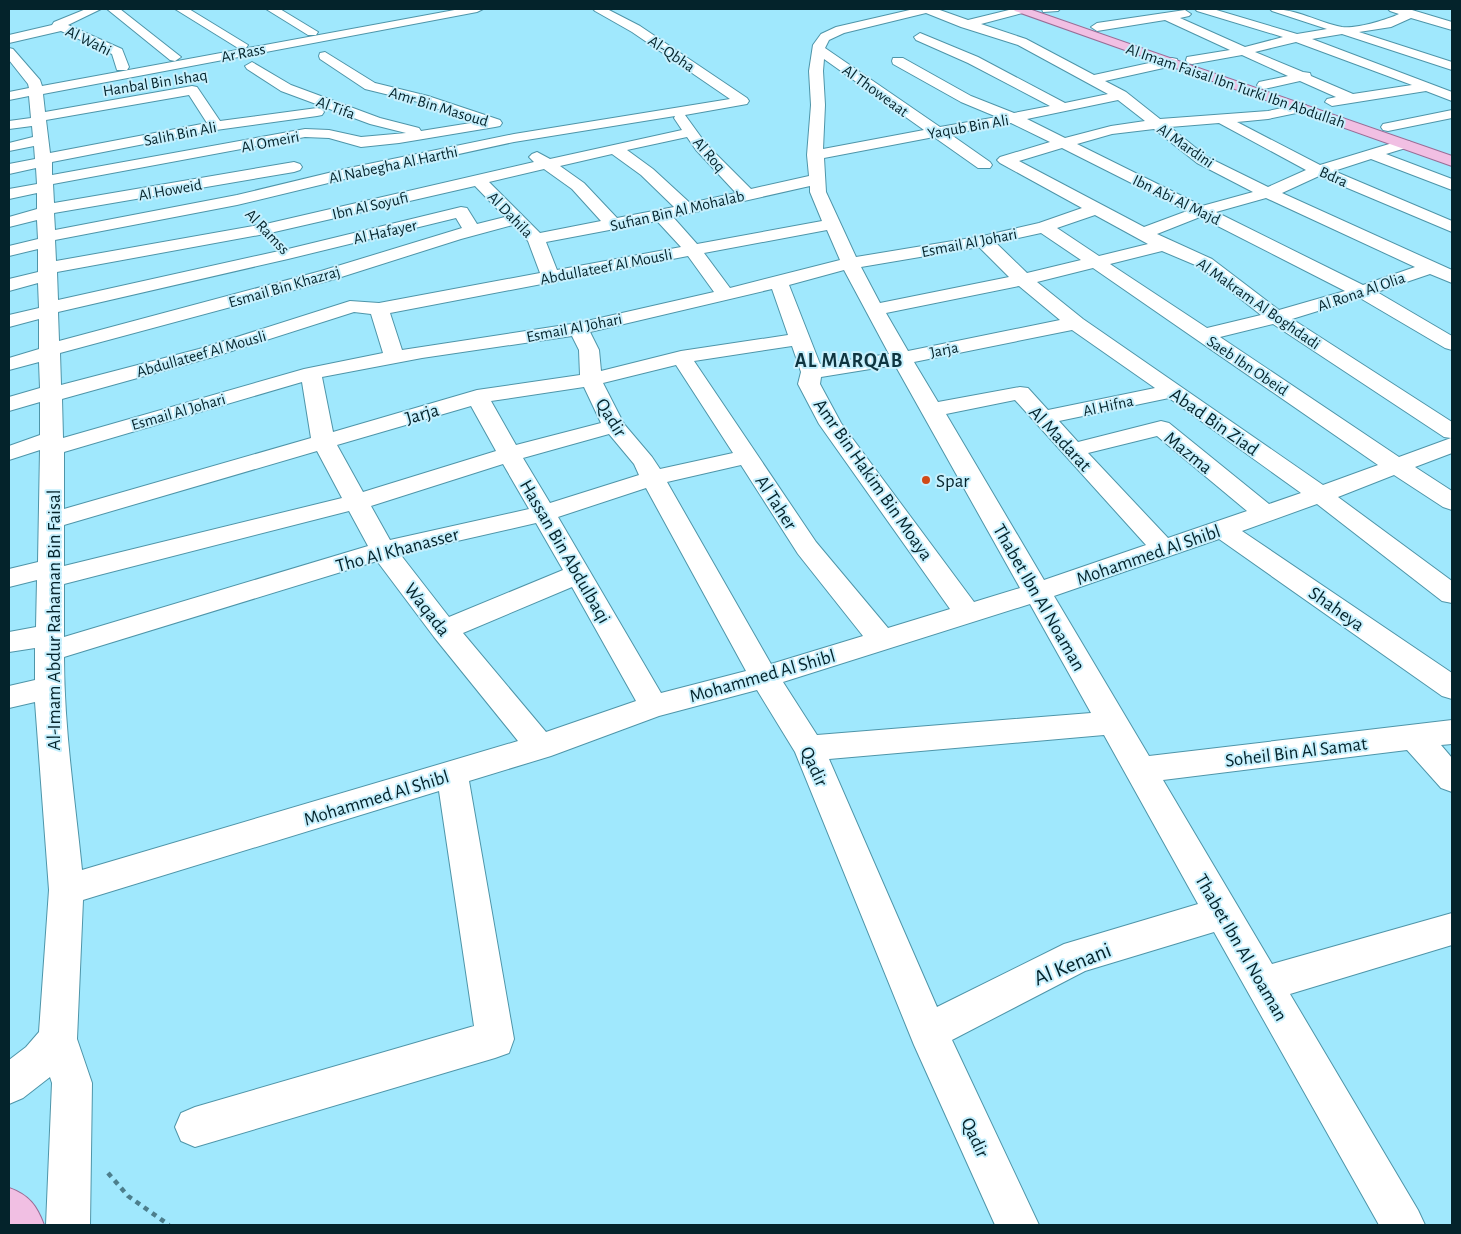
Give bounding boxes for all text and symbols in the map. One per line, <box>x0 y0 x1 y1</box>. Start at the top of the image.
street label: Al Wahi <box>63 23 114 59</box>
street label: Al-Qbha <box>645 33 698 76</box>
street label: Ar Rass <box>220 41 267 65</box>
street label: Al Imam Faisal Ibn Turki Ibn Abdullah <box>1124 41 1347 131</box>
street label: Al Thoweaat <box>839 62 911 120</box>
street label: Hanbal Bin Ishaq <box>102 67 208 99</box>
street label: Amr Bin Masoud <box>387 84 490 130</box>
street label: Al Tifa <box>314 94 357 122</box>
street label: Yaqub Bin Ali <box>926 112 1010 142</box>
street label: Salih Bin Ali <box>142 119 218 149</box>
street label: Al Mardini <box>1154 121 1217 171</box>
street label: Al Omeiri <box>240 128 301 155</box>
street label: Al Roq <box>690 134 728 175</box>
street label: Al Nabegha Al Harthi <box>327 143 459 186</box>
street label: Bdra <box>1317 164 1350 190</box>
street label: Ibn Abi Al Majd <box>1130 172 1223 229</box>
street label: Al Howeid <box>137 177 203 203</box>
street label: Sufian Bin Al Mohalab <box>609 188 746 234</box>
street label: Ibn Al Soyufi <box>331 189 410 223</box>
street label: Al Dahila <box>485 189 536 241</box>
street label: Al Ramss <box>242 206 293 258</box>
street label: Al Hafayer <box>352 217 420 248</box>
street label: Esmail Al Johari <box>920 226 1018 260</box>
street label: Abdullateef Al Mousli <box>539 246 674 288</box>
street label: Al Makram Al Boghdadi <box>1194 255 1323 352</box>
street label: Esmail Bin Khazraj <box>227 263 342 312</box>
street label: Al Rona Al Olia <box>1316 270 1407 314</box>
street label: Esmail Al Johari <box>525 311 623 345</box>
street label: Abdullateef Al Mousli <box>135 328 268 380</box>
street label: Saeb Ibn Obeid <box>1204 333 1291 399</box>
street label: Jarja <box>929 339 960 362</box>
district label: AL MARQAB <box>795 351 903 372</box>
street label: Abad Bin Ziad <box>1166 385 1262 460</box>
street label: Esmail Al Johari <box>129 391 227 433</box>
street label: Al Hifna <box>1082 393 1135 419</box>
street label: Qadir <box>592 395 630 440</box>
street label: Amr Bin Hakim Bin Moaya <box>810 396 936 564</box>
street label: Jarja <box>403 401 442 428</box>
street label: Al Madarat <box>1025 403 1095 475</box>
street label: Mazma <box>1161 428 1216 478</box>
street label: Al Taher <box>751 472 800 533</box>
place label: Spar <box>936 472 969 491</box>
marker: Spar <box>920 474 932 486</box>
street label: Hassan Bin Abdulbaqi <box>516 477 614 627</box>
street label: Al-Imam Abdur Rahaman Bin Faisal <box>45 490 64 750</box>
street label: Thabet Ibn Al Noaman <box>989 521 1088 674</box>
street label: Mohammed Al Shibl <box>1074 522 1223 589</box>
street label: Tho Al Khanasser <box>334 525 461 576</box>
street label: Waqada <box>400 580 453 640</box>
street label: Shaheya <box>1305 583 1367 635</box>
street label: Mohammed Al Shibl <box>687 647 838 706</box>
street label: Soheil Bin Al Samat <box>1224 734 1368 771</box>
street label: Qadir <box>796 744 831 789</box>
street label: Mohammed Al Shibl <box>302 767 451 830</box>
street label: Thabet Ibn Al Noaman <box>1191 871 1290 1024</box>
street label: Al Kenani <box>1031 938 1114 989</box>
street label: Qadir <box>957 1115 992 1160</box>

